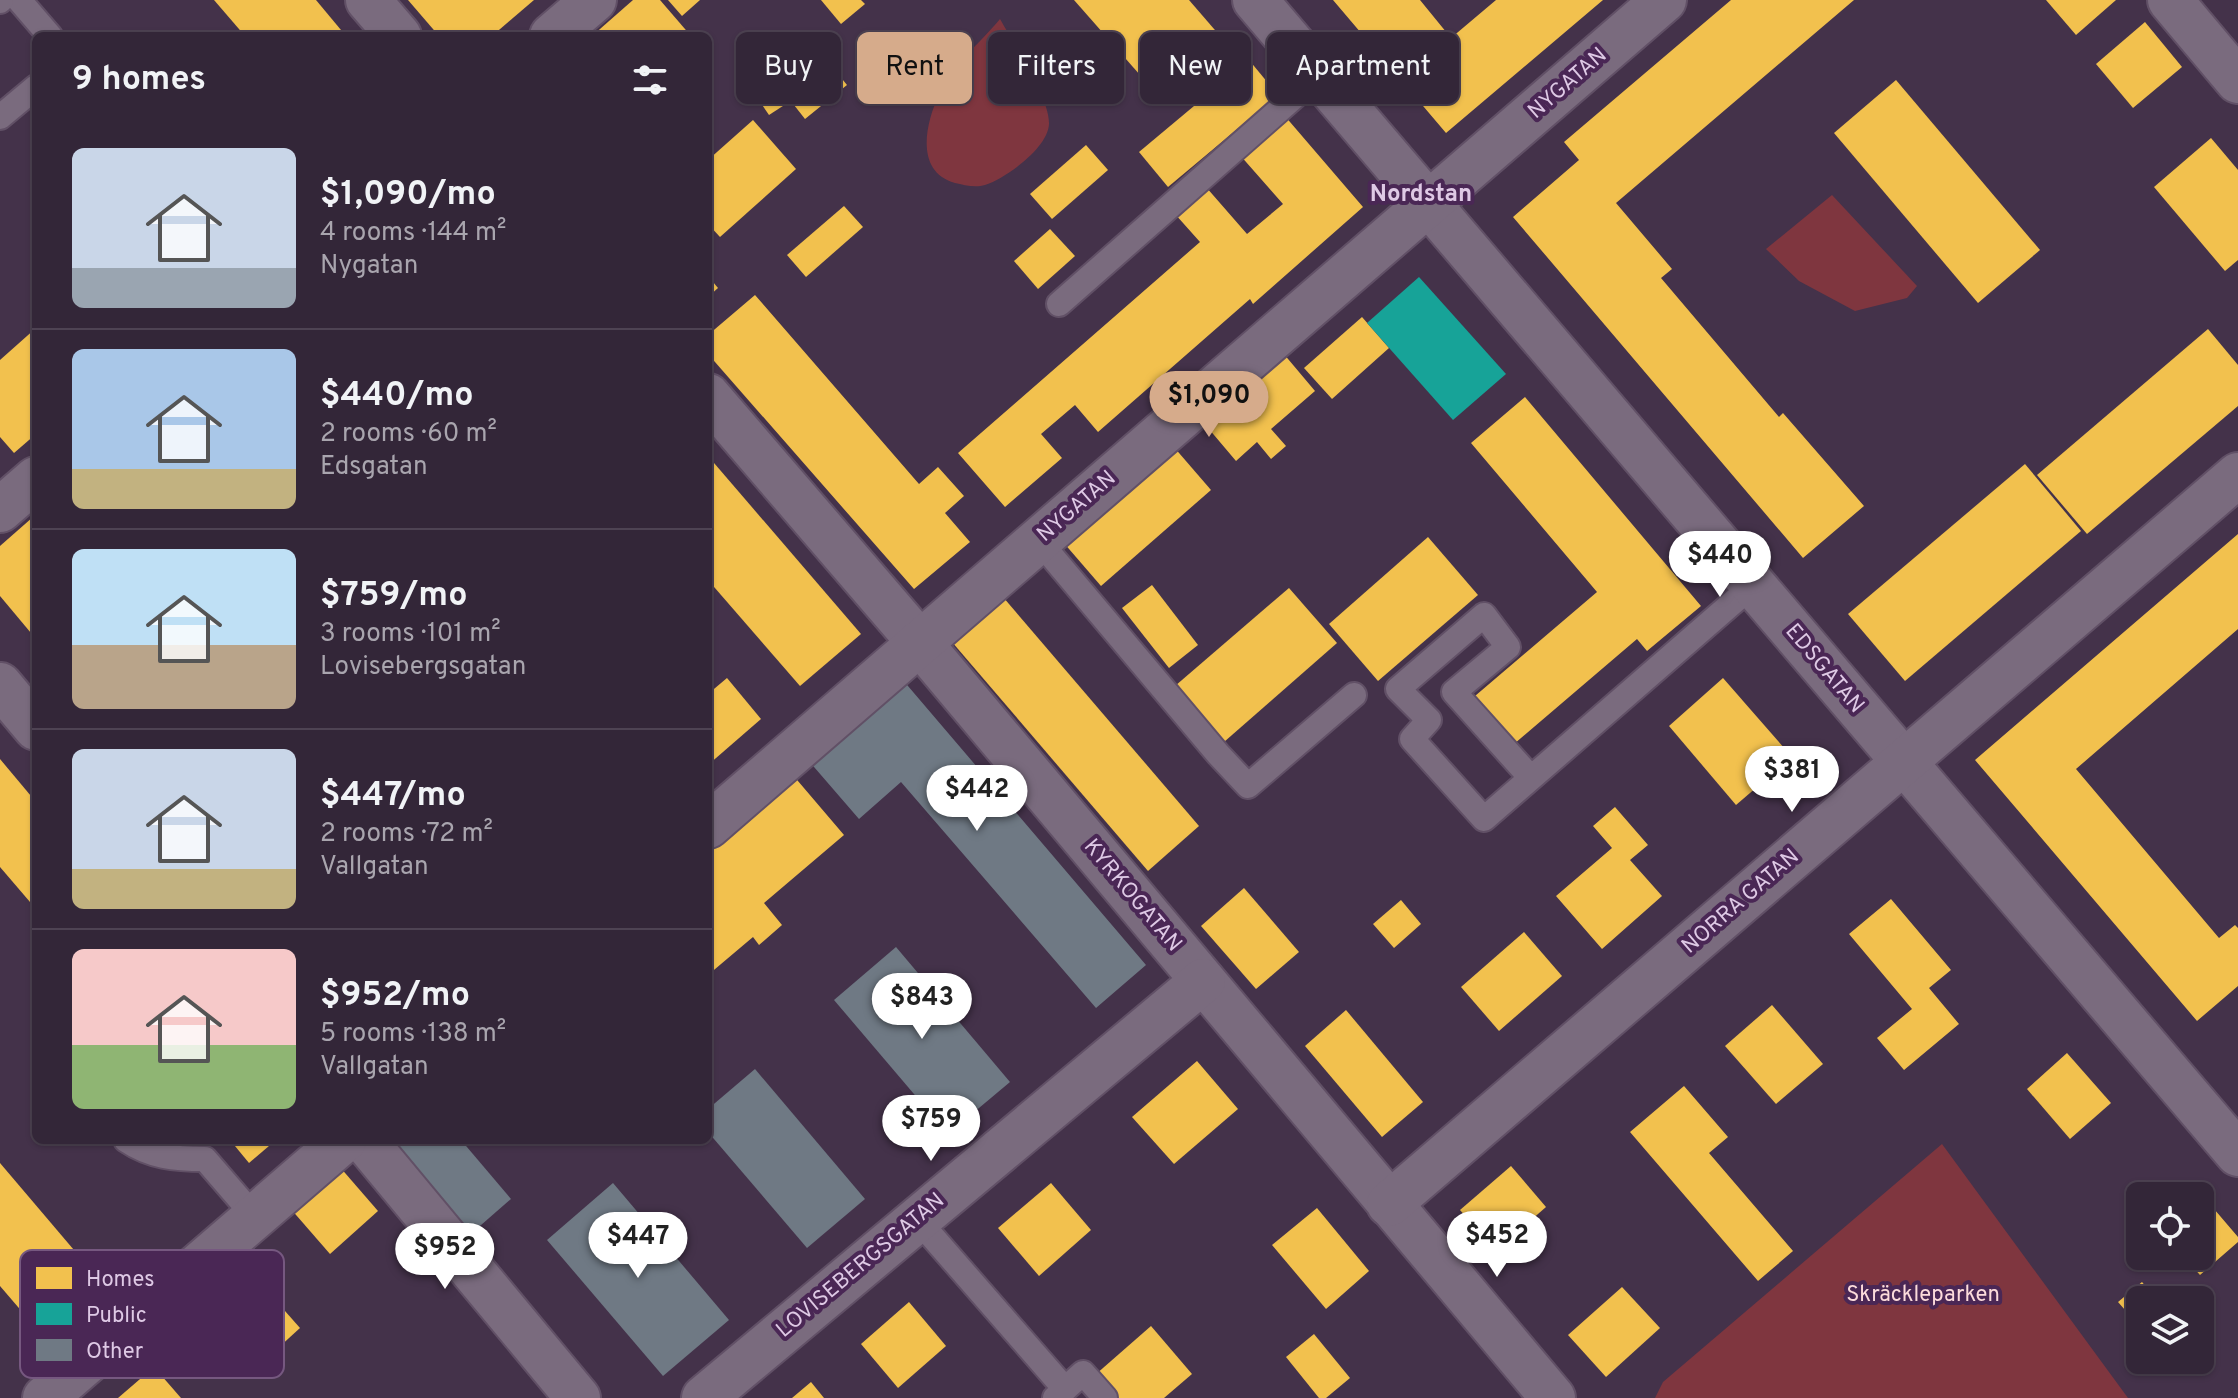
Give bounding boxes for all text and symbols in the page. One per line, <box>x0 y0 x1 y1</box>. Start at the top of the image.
chip: Buy <box>736 32 841 104</box>
chip: Rent <box>857 32 972 104</box>
chip: Filters <box>988 32 1124 104</box>
chip: New <box>1140 32 1251 104</box>
chip: Apartment <box>1267 32 1459 104</box>
street label: NYGATAN <box>1523 42 1613 126</box>
icon: filters <box>628 58 672 102</box>
text: 9 homes <box>72 59 206 102</box>
text: $1,090/mo <box>320 174 496 217</box>
icon: home <box>136 180 232 276</box>
district label: Nordstan <box>1370 180 1472 210</box>
text: 4 rooms · 144 m² <box>320 217 506 250</box>
text: Nygatan <box>320 250 418 283</box>
pin: $1,090 <box>1144 371 1274 439</box>
text: $440/mo <box>320 375 474 418</box>
text: $1,090 <box>1167 380 1251 413</box>
icon: home <box>136 381 232 477</box>
text: 2 rooms · 60 m² <box>320 418 497 451</box>
text: Edsgatan <box>320 451 428 484</box>
street label: NYGATAN <box>1032 465 1122 549</box>
pin: $440 <box>1673 531 1767 599</box>
text: $440 <box>1687 540 1753 573</box>
text: $759/mo <box>320 575 468 618</box>
icon: home <box>136 581 232 677</box>
text: 3 rooms · 101 m² <box>320 618 501 651</box>
street label: EDSGATAN <box>1779 619 1869 719</box>
text: Lovisebergsgatan <box>320 651 526 684</box>
pin: $381 <box>1745 746 1839 814</box>
text: $381 <box>1763 755 1821 788</box>
pin: $442 <box>930 765 1024 833</box>
text: $442 <box>944 774 1010 807</box>
text: $447/mo <box>320 775 466 818</box>
icon: home <box>136 781 232 877</box>
text: 2 rooms · 72 m² <box>320 818 493 851</box>
street label: KYRKOGATAN <box>1077 834 1187 958</box>
street label: NORRA GATAN <box>1677 844 1805 960</box>
text: Vallgatan <box>320 851 429 884</box>
pin: $843 <box>875 973 969 1041</box>
text: $952/mo <box>320 975 470 1018</box>
icon: home <box>136 981 232 1077</box>
text: $843 <box>890 982 954 1015</box>
text: 5 rooms · 138 m² <box>320 1018 506 1051</box>
text: Vallgatan <box>320 1051 429 1084</box>
pin: $759 <box>884 1095 978 1163</box>
text: $759 <box>900 1104 962 1137</box>
map controls <box>2126 1182 2214 1374</box>
button: locate <box>2126 1182 2214 1270</box>
street label: LOVISEBERGSGATAN <box>771 1188 951 1344</box>
pin: $452 <box>1450 1211 1544 1279</box>
pin: $447 <box>591 1212 685 1280</box>
text: $452 <box>1465 1220 1529 1253</box>
text: $447 <box>606 1221 670 1254</box>
pin: $952 <box>398 1223 492 1291</box>
text: $952 <box>413 1232 477 1265</box>
legend <box>20 1250 284 1378</box>
text: Homes <box>86 1267 155 1294</box>
park label: Skräckleparken <box>1846 1282 2000 1309</box>
button: layers <box>2126 1286 2214 1374</box>
text: Public <box>86 1303 147 1330</box>
text: Other <box>86 1339 144 1366</box>

